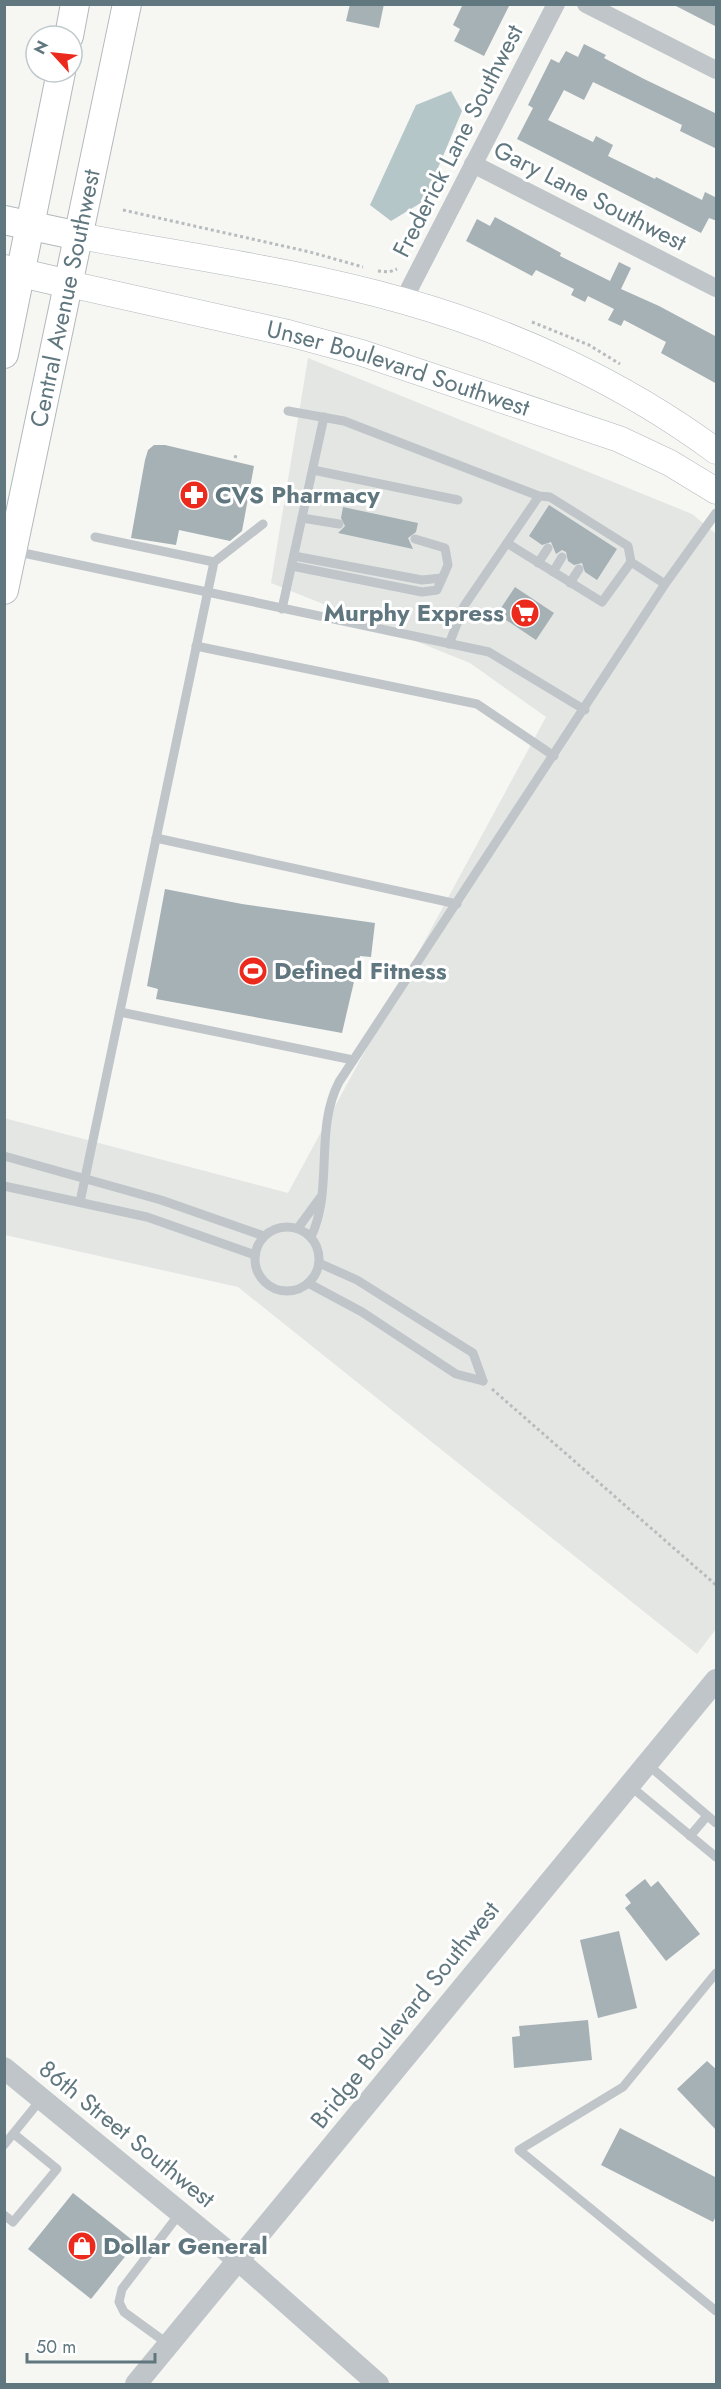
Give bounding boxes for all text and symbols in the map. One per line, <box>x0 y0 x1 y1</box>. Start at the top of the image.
street label: Frederick Lane Southwest <box>384 18 532 263</box>
north arrow <box>24 24 84 84</box>
text: N <box>28 37 54 58</box>
street label: Gary Lane Southwest <box>488 132 693 259</box>
street label: Central Avenue Southwest <box>21 166 109 430</box>
street label: Unser Boulevard Southwest <box>263 311 535 425</box>
place label: CVS Pharmacy <box>215 477 380 512</box>
pharmacy icon: CVS Pharmacy <box>178 479 210 511</box>
place label: Murphy Express <box>324 595 504 630</box>
supermarket icon: Murphy Express <box>509 597 541 629</box>
place label: Defined Fitness <box>274 953 447 988</box>
sports icon: Defined Fitness <box>237 955 269 987</box>
street label: Bridge Boulevard Southwest <box>302 1893 508 2136</box>
street label: 86th Street Southwest <box>32 2051 223 2216</box>
place label: Dollar General <box>103 2228 268 2263</box>
shop icon: Dollar General <box>66 2230 98 2262</box>
scale bar <box>27 2326 154 2364</box>
text: 50 m <box>36 2334 76 2360</box>

